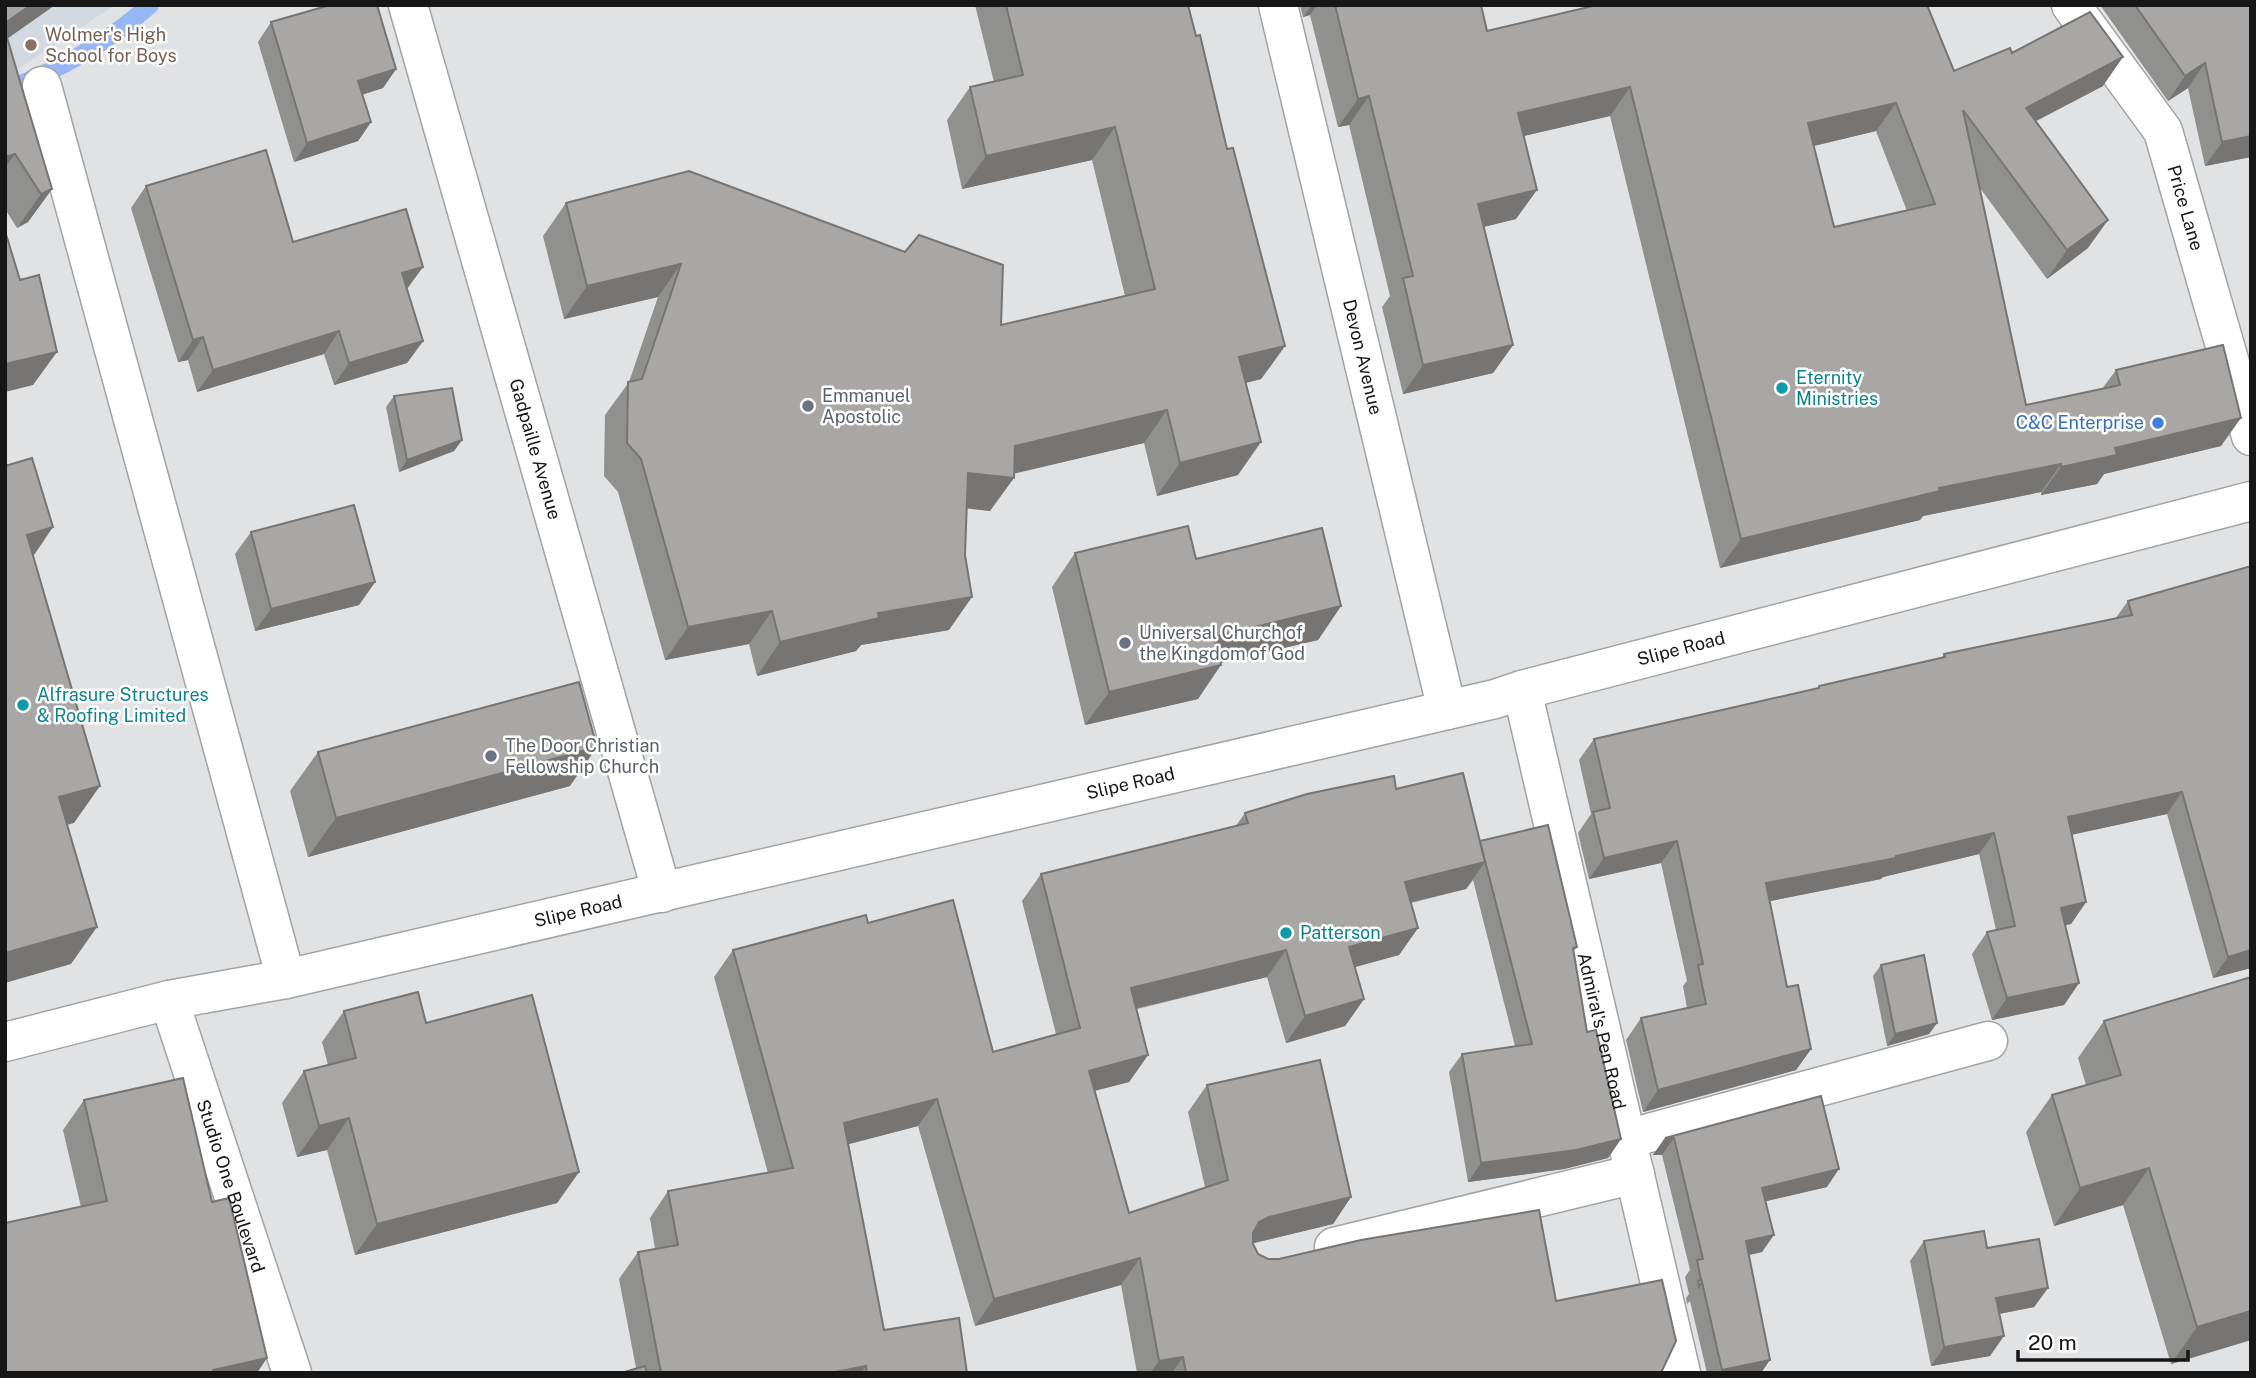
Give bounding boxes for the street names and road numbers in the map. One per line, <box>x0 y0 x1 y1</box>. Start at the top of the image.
street label: Price Lane <box>2163 163 2208 253</box>
street label: Devon Avenue <box>1339 297 1387 417</box>
street label: Gadpaille Avenue <box>505 376 566 522</box>
street label: Slipe Road <box>1635 627 1727 670</box>
street label: Slipe Road <box>1084 763 1177 803</box>
street label: Slipe Road <box>532 890 624 931</box>
street label: Admiral's Pen Road <box>1573 950 1630 1111</box>
street label: Studio One Boulevard <box>193 1097 269 1275</box>

